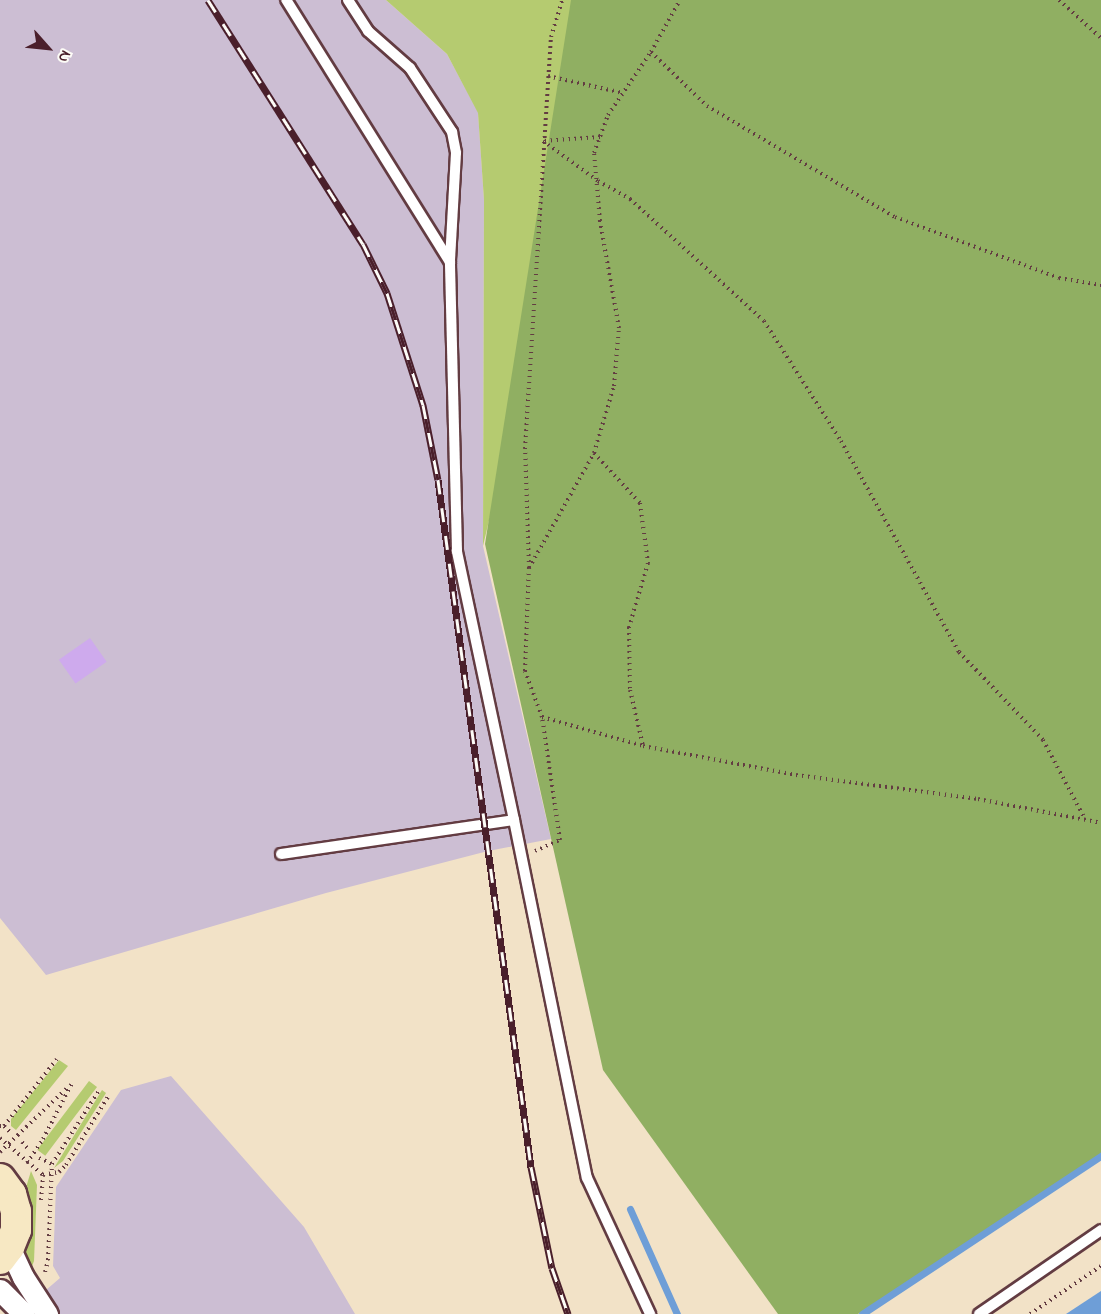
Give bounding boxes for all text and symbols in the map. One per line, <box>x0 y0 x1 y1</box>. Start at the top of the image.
north arrow <box>18 18 78 78</box>
text: N <box>51 46 77 66</box>

